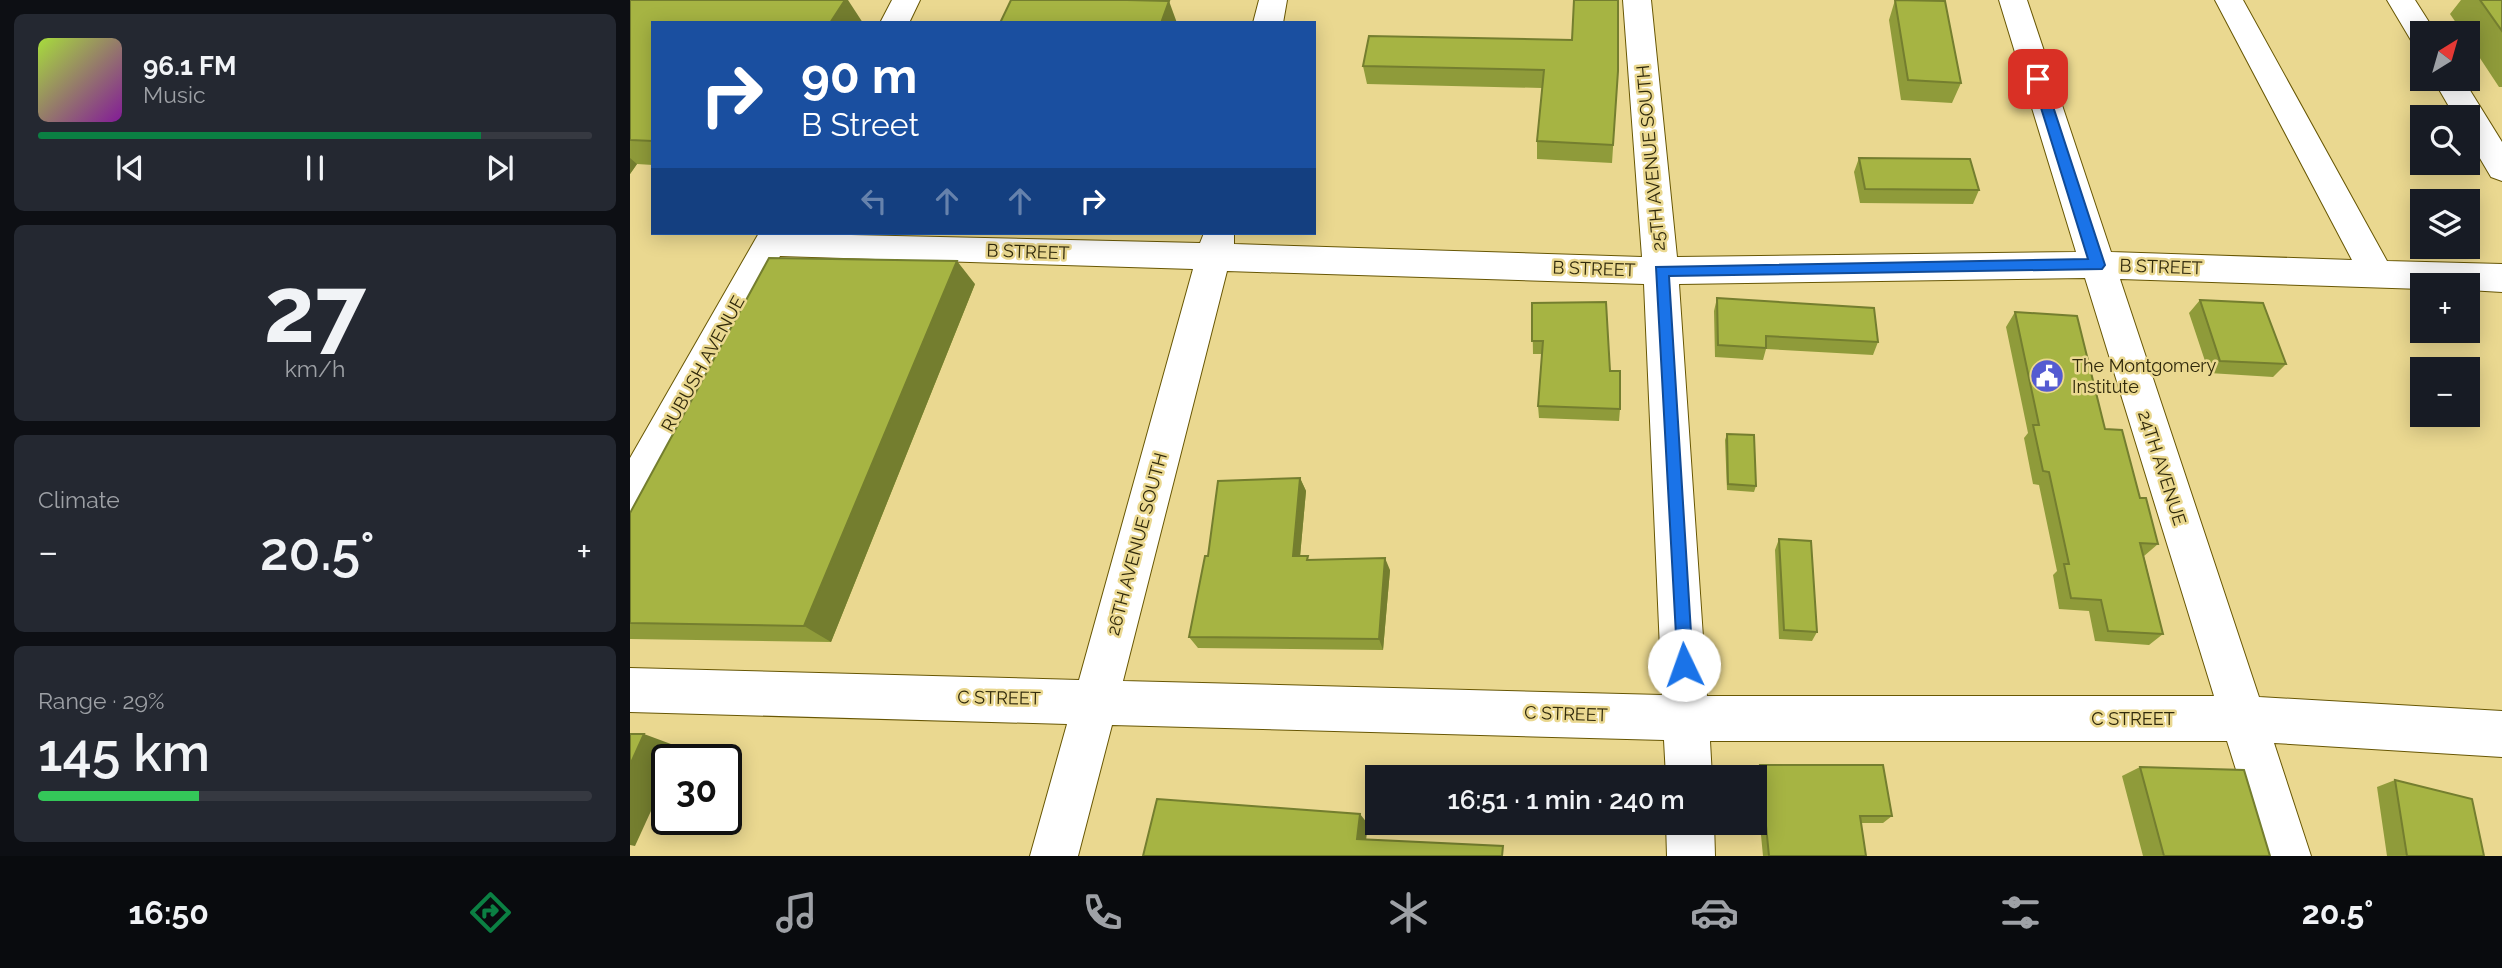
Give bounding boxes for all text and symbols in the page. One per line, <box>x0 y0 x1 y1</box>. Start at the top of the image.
north arrow <box>2410 21 2480 91</box>
map controls <box>2410 21 2480 427</box>
text: 90 m <box>801 47 917 104</box>
icon: right <box>686 49 777 140</box>
pin <box>2008 49 2068 109</box>
text: 96.1 FM <box>143 51 236 81</box>
icon: arrive <box>2019 60 2057 98</box>
street label: 25TH AVENUE SOUTH <box>1632 64 1669 252</box>
text: Music <box>143 81 206 108</box>
button: search <box>2410 105 2480 175</box>
text: B Street <box>801 106 919 143</box>
icon: previous <box>111 149 149 187</box>
icon: pause <box>296 149 334 187</box>
icon: next <box>481 149 519 187</box>
icon: left <box>855 182 893 220</box>
icon: ahead <box>928 182 966 220</box>
icon: ahead <box>1001 182 1039 220</box>
icon: right <box>1074 182 1112 220</box>
button: layers <box>2410 189 2480 259</box>
street label: B STREET <box>986 240 1070 263</box>
street label: B STREET <box>2119 255 2203 278</box>
text: 27 <box>264 256 366 363</box>
street label: B STREET <box>1552 257 1636 280</box>
button: + <box>2410 273 2480 343</box>
street label: RUBUSH AVENUE <box>657 292 749 435</box>
text: km/h <box>285 355 345 382</box>
place label: The Montgomery Institute <box>2072 355 2217 397</box>
public building icon: The Montgomery Institute <box>2028 357 2066 395</box>
button: − <box>2410 357 2480 427</box>
street label: 24TH AVENUE <box>2134 408 2191 528</box>
street label: 26TH AVENUE SOUTH <box>1102 450 1171 637</box>
text: Climate <box>38 486 120 513</box>
text: 20.5° <box>260 521 375 582</box>
text: − <box>38 529 58 574</box>
text: + <box>576 529 592 574</box>
position arrow <box>1647 628 1721 702</box>
street label: C STREET <box>957 686 1041 709</box>
text: Range · 29% <box>38 687 164 714</box>
street label: C STREET <box>1524 702 1608 725</box>
street label: C STREET <box>2091 708 2175 729</box>
text: 145 km <box>38 722 210 783</box>
speed limit sign: 30 <box>651 744 742 835</box>
text: 16:51 · 1 min · 240 m <box>1447 785 1685 815</box>
icon: directions <box>466 888 515 937</box>
icon: music <box>772 888 821 937</box>
icon: phone <box>1078 888 1127 937</box>
icon: climate <box>1384 888 1433 937</box>
icon: car <box>1690 888 1739 937</box>
icon: filters <box>1996 888 2045 937</box>
text: 16:50 <box>128 894 209 931</box>
text: 20.5° <box>2302 894 2373 931</box>

